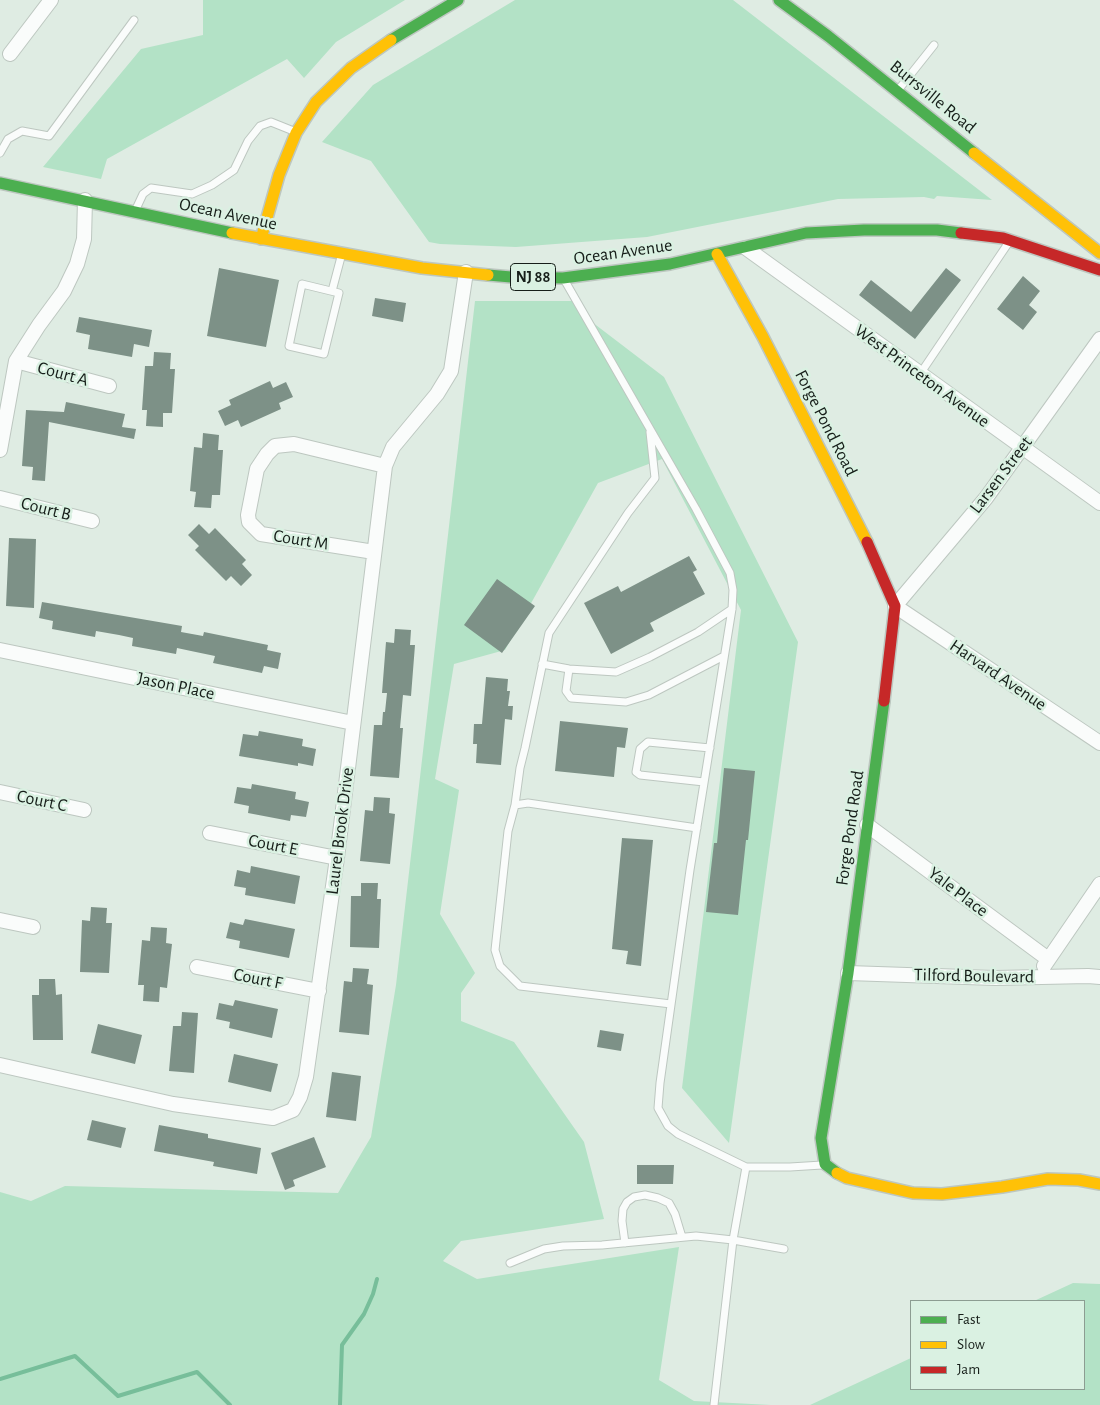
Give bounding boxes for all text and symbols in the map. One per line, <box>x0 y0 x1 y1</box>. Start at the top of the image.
street label: Burrsville Road <box>885 56 981 138</box>
street label: Ocean Avenue <box>177 193 279 235</box>
street label: Ocean Avenue <box>572 234 674 270</box>
road number: NJ 88 <box>510 264 556 290</box>
street label: West Princeton Avenue <box>850 320 994 432</box>
street label: Court A <box>35 357 91 391</box>
street label: Forge Pond Road <box>790 366 862 480</box>
street label: Larsen Street <box>965 432 1037 518</box>
street label: Court B <box>19 492 73 526</box>
street label: Court M <box>272 525 330 555</box>
street label: Harvard Avenue <box>945 635 1051 715</box>
street label: Jason Place <box>135 667 217 705</box>
street label: Laurel Brook Drive <box>321 766 359 896</box>
street label: Forge Pond Road <box>831 769 869 887</box>
street label: Court C <box>15 785 69 817</box>
street label: Court E <box>246 830 300 860</box>
street label: Yale Place <box>924 862 992 922</box>
street label: Court F <box>232 964 284 994</box>
street label: Tilford Boulevard <box>914 964 1034 988</box>
legend <box>910 1300 1085 1390</box>
text: Fast <box>957 1312 980 1327</box>
text: Slow <box>957 1337 985 1352</box>
text: Jam <box>957 1362 980 1377</box>

